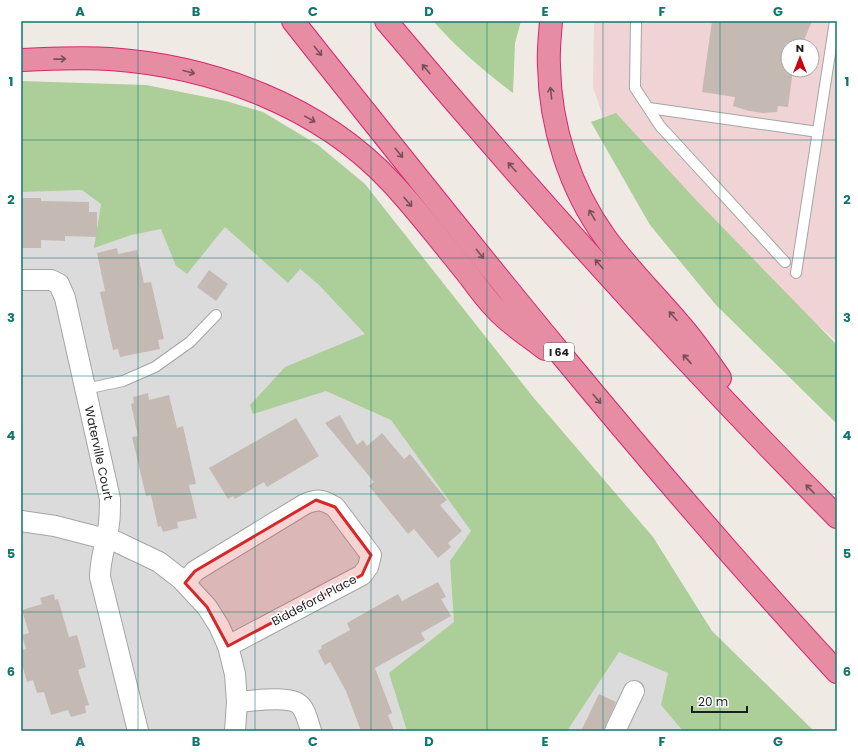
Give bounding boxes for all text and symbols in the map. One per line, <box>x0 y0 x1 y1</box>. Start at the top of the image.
text: A <box>75 2 85 21</box>
text: B <box>192 2 201 21</box>
text: C <box>308 2 318 21</box>
text: D <box>424 2 434 21</box>
text: E <box>541 2 549 21</box>
text: F <box>658 2 666 21</box>
text: G <box>773 2 783 21</box>
north arrow <box>780 38 820 78</box>
text: N <box>796 40 804 56</box>
one-way arrow <box>313 46 322 57</box>
one-way arrow <box>53 55 66 63</box>
one-way arrow <box>422 64 431 74</box>
one-way arrow <box>182 68 195 76</box>
text: 1 <box>9 72 13 91</box>
text: 1 <box>845 72 849 91</box>
one-way arrow <box>547 87 555 100</box>
one-way arrow <box>304 115 316 123</box>
one-way arrow <box>395 147 404 158</box>
one-way arrow <box>507 162 517 172</box>
text: 2 <box>7 190 15 209</box>
text: 2 <box>843 190 851 209</box>
one-way arrow <box>404 197 413 207</box>
one-way arrow <box>587 209 595 221</box>
one-way arrow <box>476 249 485 260</box>
one-way arrow <box>594 259 603 269</box>
text: 3 <box>7 308 15 327</box>
text: 3 <box>843 308 851 327</box>
one-way arrow <box>668 311 678 321</box>
road number: I 64 <box>544 343 574 361</box>
one-way arrow <box>682 354 692 364</box>
one-way arrow <box>593 394 602 404</box>
street label: Waterville Court <box>81 404 117 502</box>
text: 4 <box>7 426 16 445</box>
text: 4 <box>843 426 852 445</box>
one-way arrow <box>805 484 815 494</box>
text: 5 <box>7 544 15 563</box>
text: 5 <box>843 544 851 563</box>
street label: Biddeford Place <box>268 570 360 630</box>
text: 6 <box>7 662 15 681</box>
text: 6 <box>843 662 851 681</box>
scale bar <box>692 688 747 714</box>
text: 20 m <box>698 693 728 710</box>
text: A <box>75 732 85 751</box>
text: B <box>192 732 201 751</box>
text: C <box>308 732 318 751</box>
text: D <box>424 732 434 751</box>
text: E <box>541 732 549 751</box>
text: F <box>658 732 666 751</box>
text: G <box>773 732 783 751</box>

